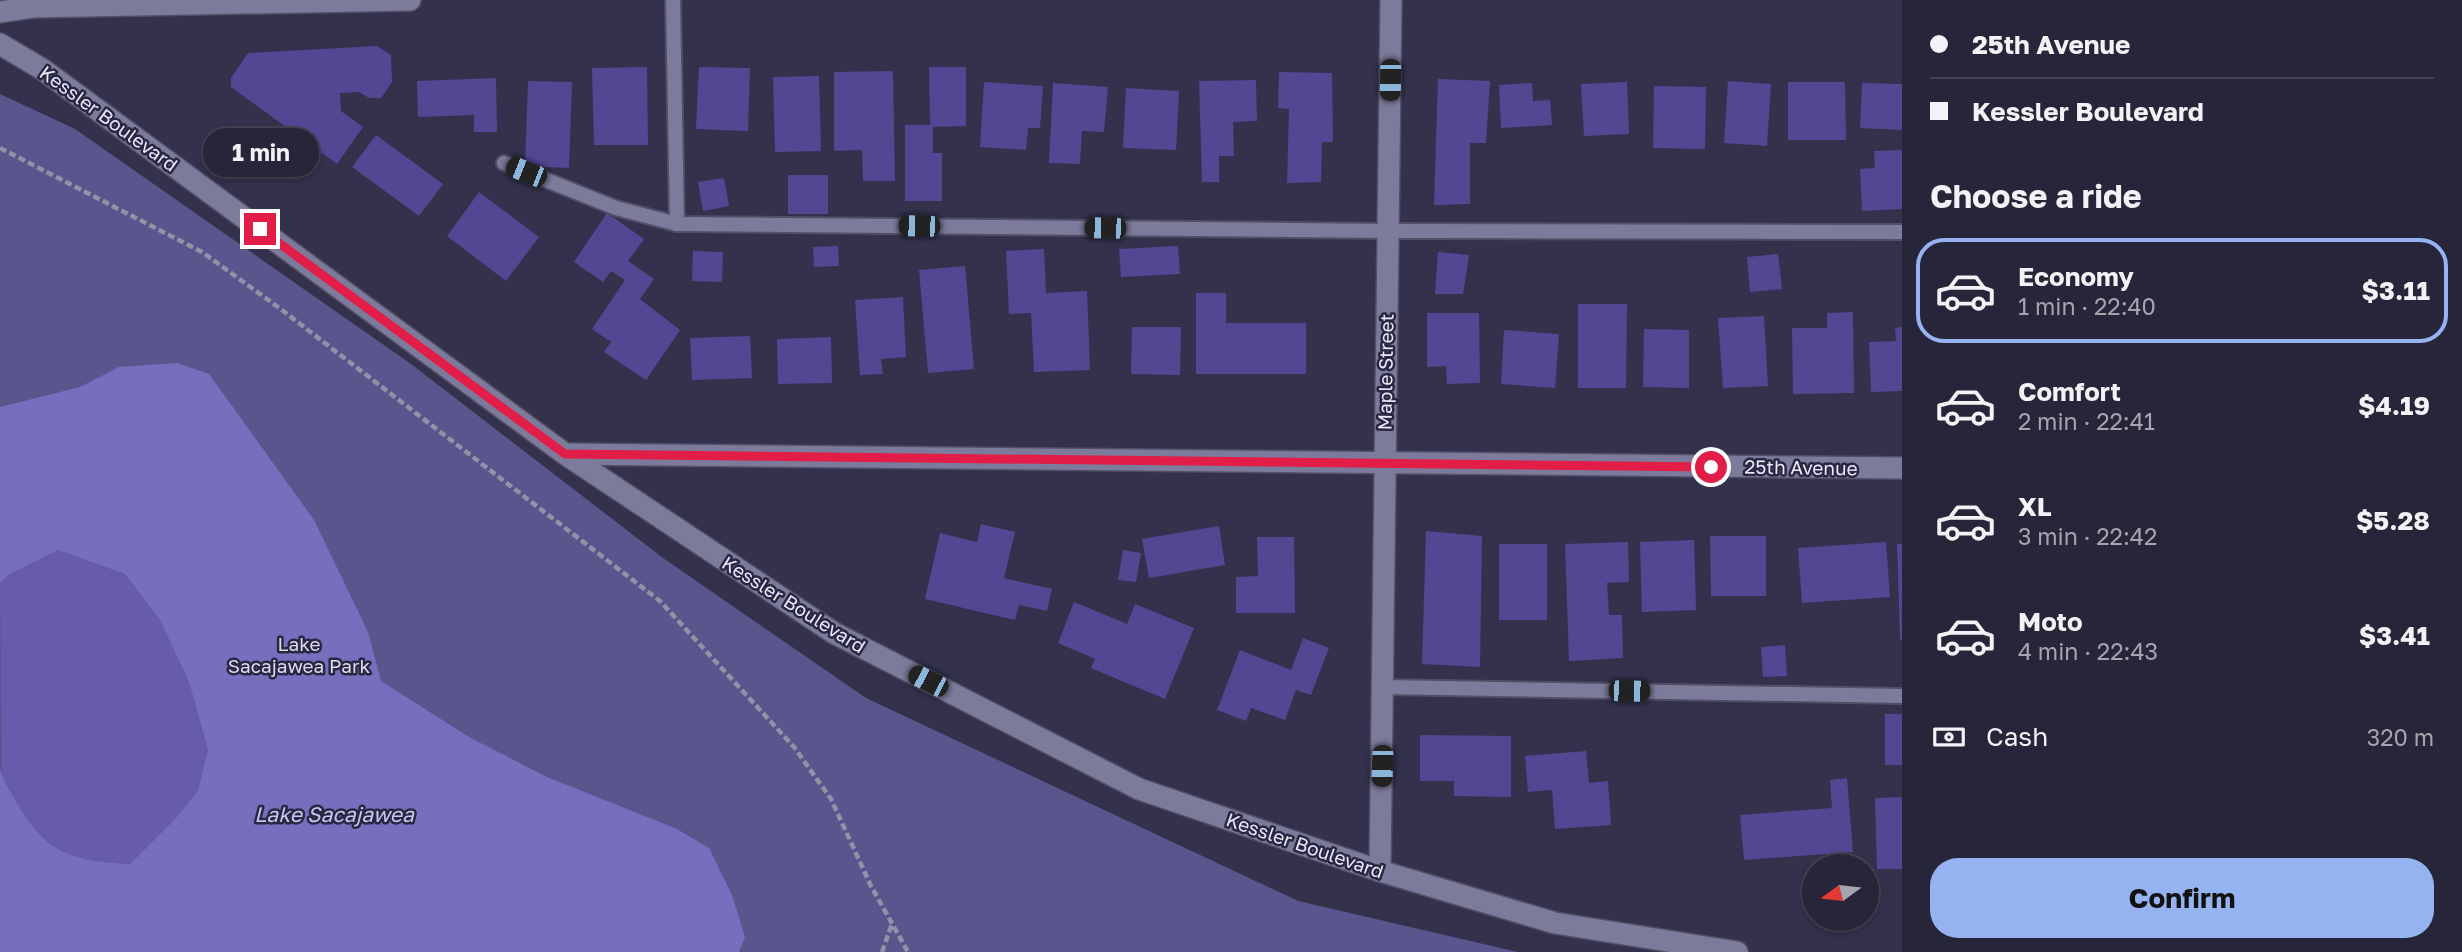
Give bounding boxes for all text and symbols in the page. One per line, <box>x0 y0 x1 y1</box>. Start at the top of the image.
text: 25th Avenue <box>1972 29 2130 60</box>
car <box>1380 59 1401 101</box>
street label: Kessler Boulevard <box>36 60 182 176</box>
text: Kessler Boulevard <box>1972 96 2204 127</box>
callout: 1 min <box>202 128 318 176</box>
text: 1 min <box>232 138 290 166</box>
car <box>503 154 550 190</box>
text: Choose a ride <box>1930 177 2142 215</box>
route end <box>244 213 276 245</box>
car <box>898 215 941 237</box>
car <box>1084 217 1127 239</box>
icon: car <box>1934 259 1997 322</box>
text: Economy <box>2018 261 2134 292</box>
text: $3.11 <box>2362 275 2430 306</box>
text: 1 min · 22:40 <box>2018 292 2156 320</box>
street label: Maple Street <box>1372 313 1398 431</box>
icon: car <box>1934 374 1997 437</box>
text: Comfort <box>2018 376 2121 407</box>
text: $4.19 <box>2358 390 2430 421</box>
text: 2 min · 22:41 <box>2018 407 2155 435</box>
route start <box>1695 451 1727 483</box>
street label: 25th Avenue <box>1744 455 1858 479</box>
icon: car <box>1934 489 1997 552</box>
text: XL <box>2018 491 2052 522</box>
text: $5.28 <box>2356 505 2430 536</box>
text: 3 min · 22:42 <box>2018 522 2157 550</box>
street label: Kessler Boulevard <box>718 551 870 657</box>
icon: car <box>1934 604 1997 667</box>
text: Moto <box>2018 606 2083 637</box>
text: $3.41 <box>2359 620 2430 651</box>
park label: Lake Sacajawea Park <box>228 632 370 677</box>
text: 4 min · 22:43 <box>2018 637 2158 665</box>
car <box>905 662 952 700</box>
car <box>1608 680 1651 702</box>
icon: cash <box>1930 718 1968 756</box>
text: Cash <box>1986 721 2048 752</box>
text: 320 m <box>2367 723 2434 751</box>
car <box>1371 745 1394 787</box>
water label: Lake Sacajawea <box>254 801 415 827</box>
street label: Kessler Boulevard <box>1223 807 1387 883</box>
north arrow <box>1802 854 1880 931</box>
map controls <box>1802 854 1879 931</box>
button: Confirm <box>1930 858 2434 938</box>

